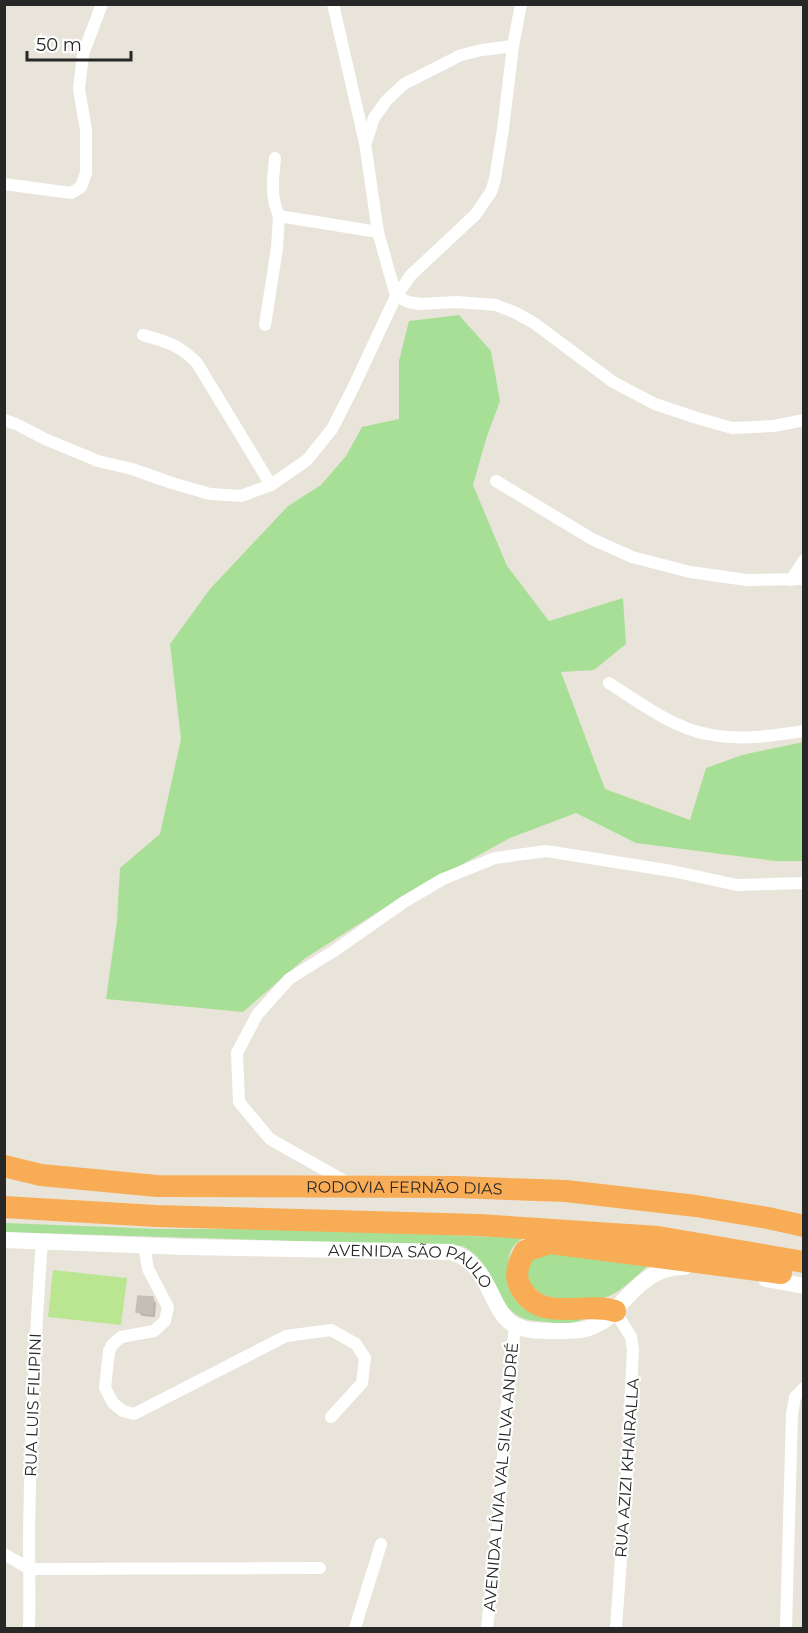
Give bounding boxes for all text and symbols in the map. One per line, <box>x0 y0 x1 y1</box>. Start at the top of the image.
scale bar <box>27 24 130 62</box>
text: 50 m <box>36 34 82 56</box>
street label: RODOVIA FERNÃO DIAS <box>306 1177 503 1198</box>
street label: AVENIDA SÃO PAULO <box>328 1240 496 1291</box>
street label: RUA LUIS FILIPINI <box>21 1333 45 1477</box>
street label: AVENIDA LÍVIA VAL SILVA ANDRÉ <box>480 1342 522 1612</box>
street label: RUA AZIZI KHAIRALLA <box>611 1377 643 1558</box>

